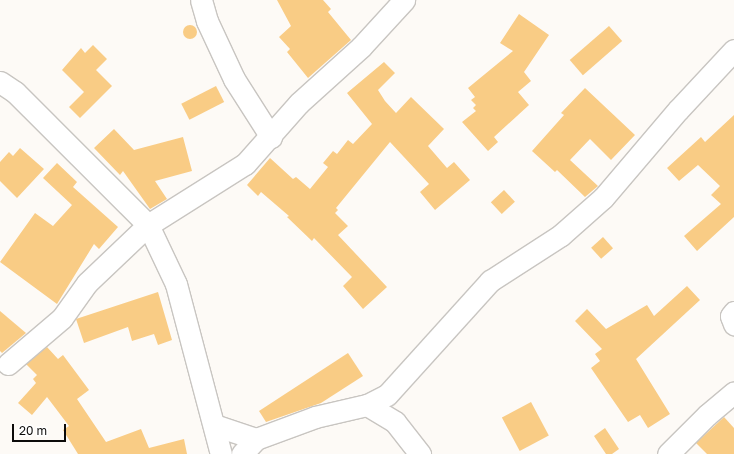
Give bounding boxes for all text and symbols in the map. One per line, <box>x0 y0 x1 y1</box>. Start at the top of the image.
scale bar <box>14 416 68 442</box>
text: 20 m <box>19 423 47 438</box>

